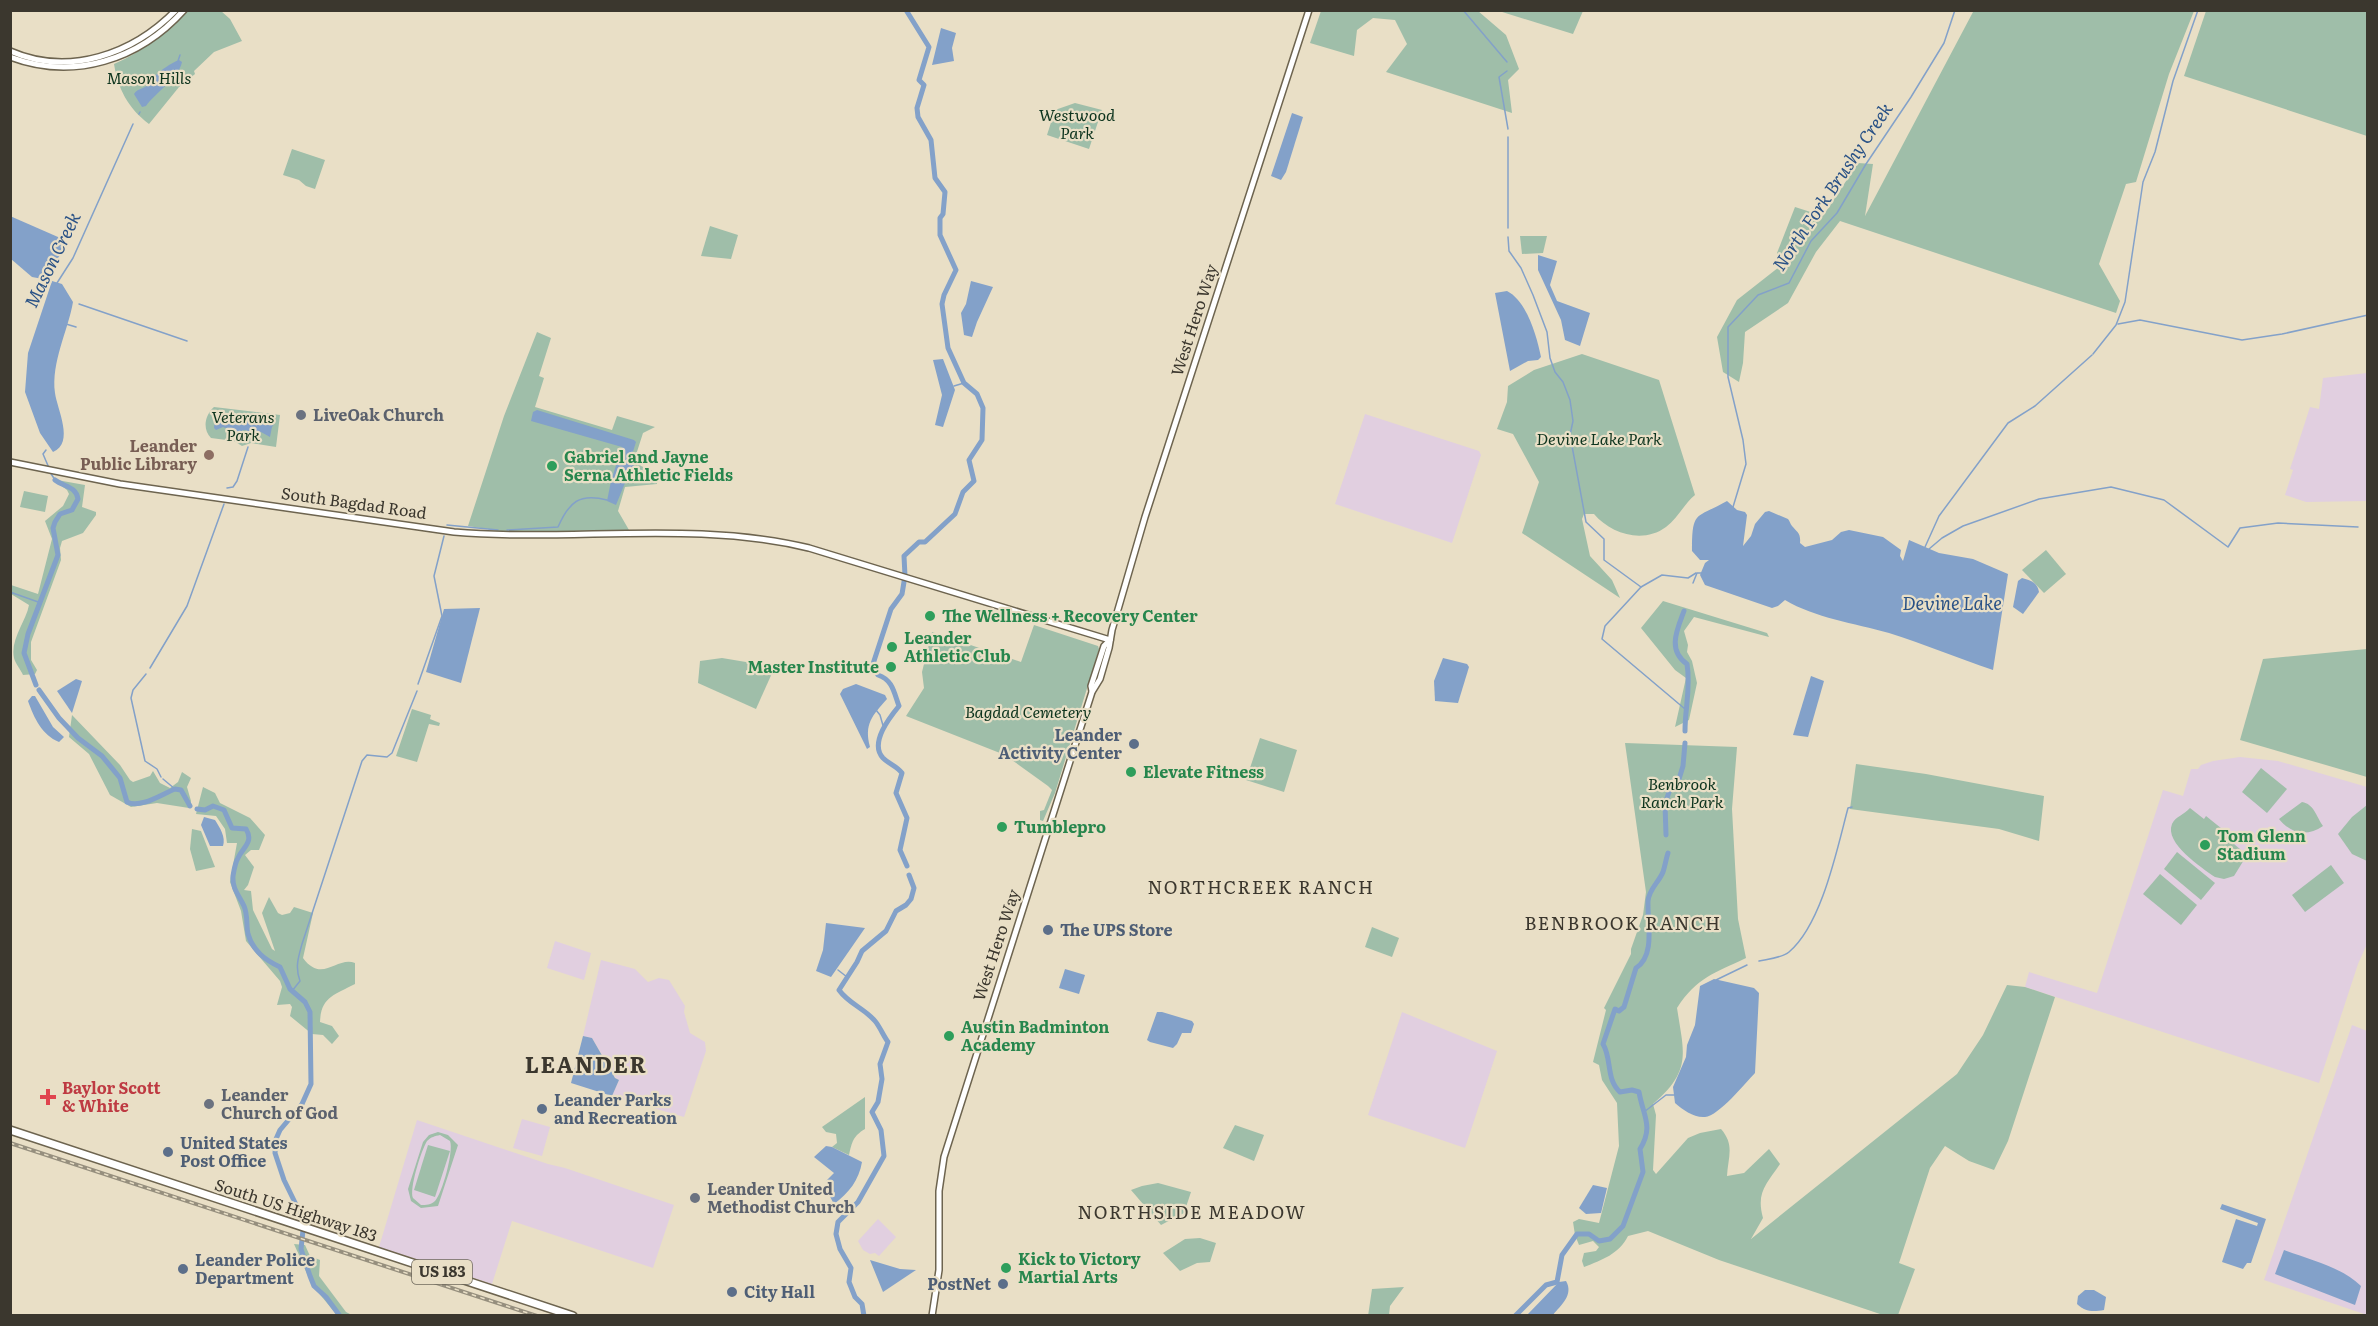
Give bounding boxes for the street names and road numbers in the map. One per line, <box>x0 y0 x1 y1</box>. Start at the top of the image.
street label: West Hero Way <box>1164 260 1223 379</box>
street label: South Bagdad Road <box>280 480 429 524</box>
street label: West Hero Way <box>966 885 1025 1004</box>
street label: South US Highway 183 <box>212 1171 381 1247</box>
road number: US 183 <box>412 1260 472 1284</box>

